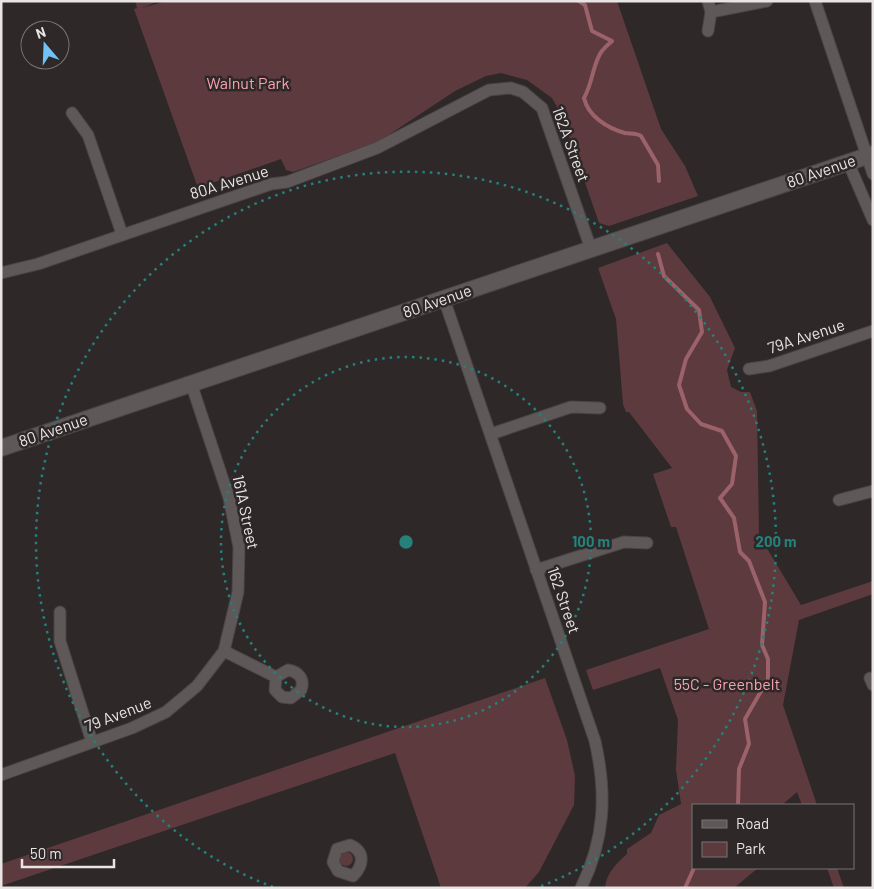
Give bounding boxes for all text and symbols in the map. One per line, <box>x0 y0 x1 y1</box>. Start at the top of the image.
north arrow <box>20 20 70 70</box>
text: N <box>33 23 48 42</box>
park label: Walnut Park <box>207 73 289 92</box>
street label: 162A Street <box>549 103 594 184</box>
street label: 80 Avenue <box>784 150 858 191</box>
street label: 80A Avenue <box>187 161 270 202</box>
street label: 80 Avenue <box>400 280 474 321</box>
street label: 79A Avenue <box>765 314 847 357</box>
street label: 80 Avenue <box>16 409 90 450</box>
street label: 161A Street <box>229 473 264 551</box>
text: 100 m <box>572 532 610 550</box>
text: 200 m <box>755 532 797 550</box>
centre of rings <box>397 533 415 551</box>
street label: 162 Street <box>544 564 585 636</box>
park label: 55C - Greenbelt <box>674 674 780 693</box>
street label: 79 Avenue <box>82 692 154 735</box>
legend <box>692 804 854 869</box>
text: Road <box>736 814 769 832</box>
scale bar <box>22 836 115 868</box>
text: Park <box>736 839 766 857</box>
text: 50 m <box>30 844 62 862</box>

